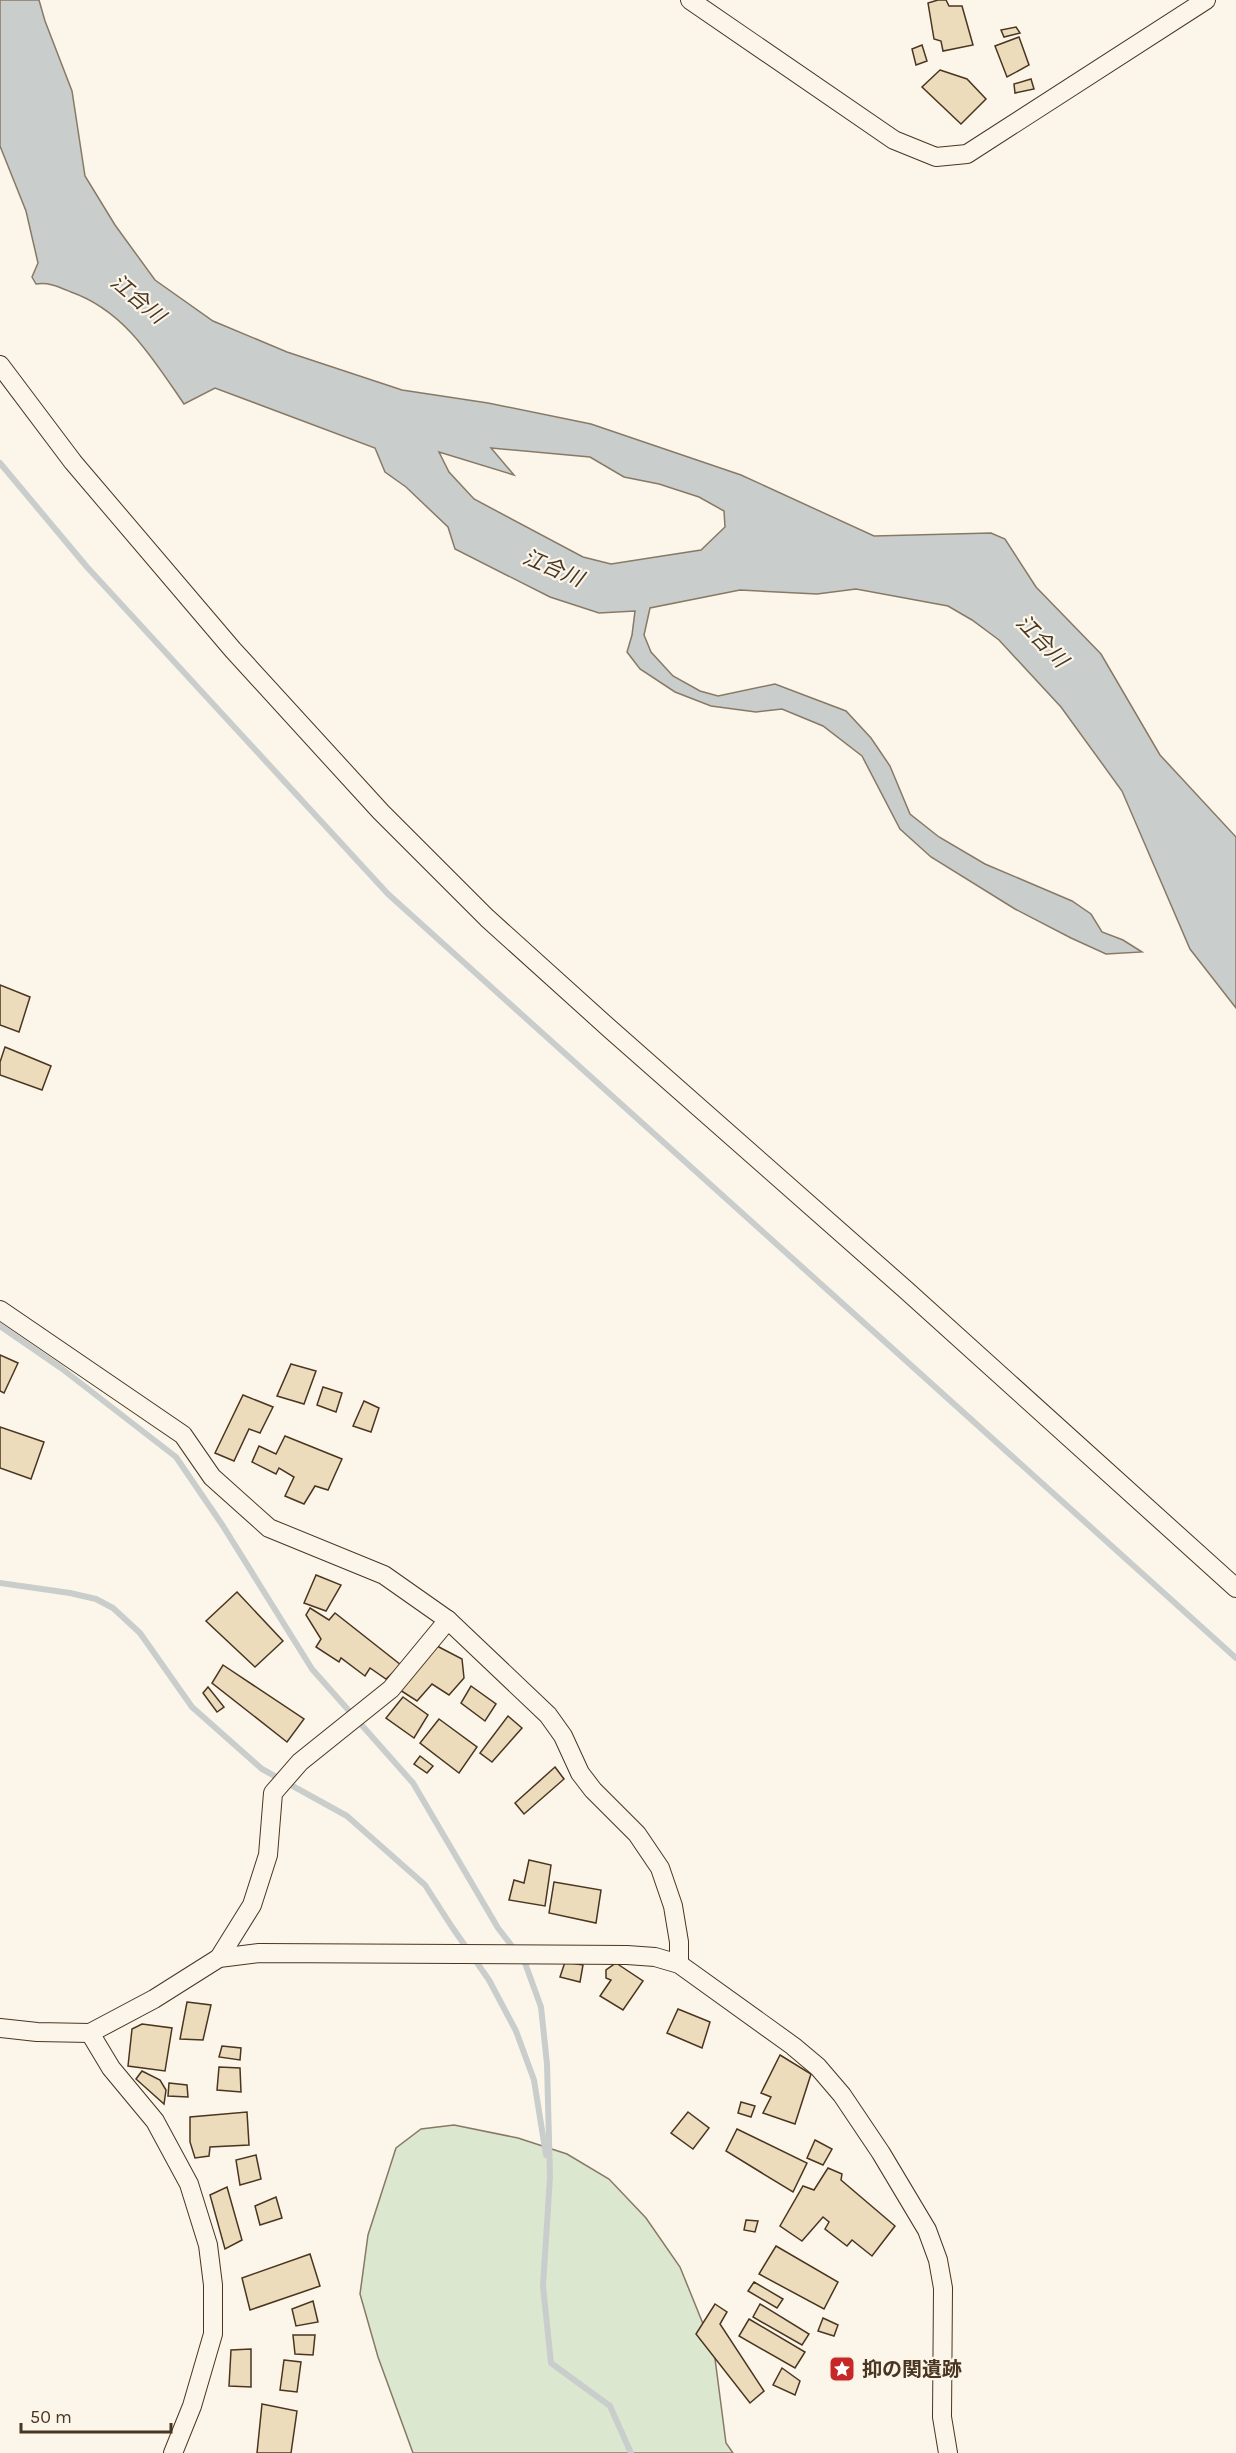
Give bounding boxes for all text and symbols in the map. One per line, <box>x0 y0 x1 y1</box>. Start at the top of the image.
water label: 江合川 <box>106 270 171 330</box>
water label: 江合川 <box>519 545 589 592</box>
water label: 江合川 <box>1011 610 1074 673</box>
place icon: 抑の関遺跡 <box>827 2354 857 2384</box>
place label: 抑の関遺跡 <box>862 2358 962 2381</box>
scale bar <box>21 2396 171 2434</box>
text: 50 m <box>30 2406 72 2428</box>

